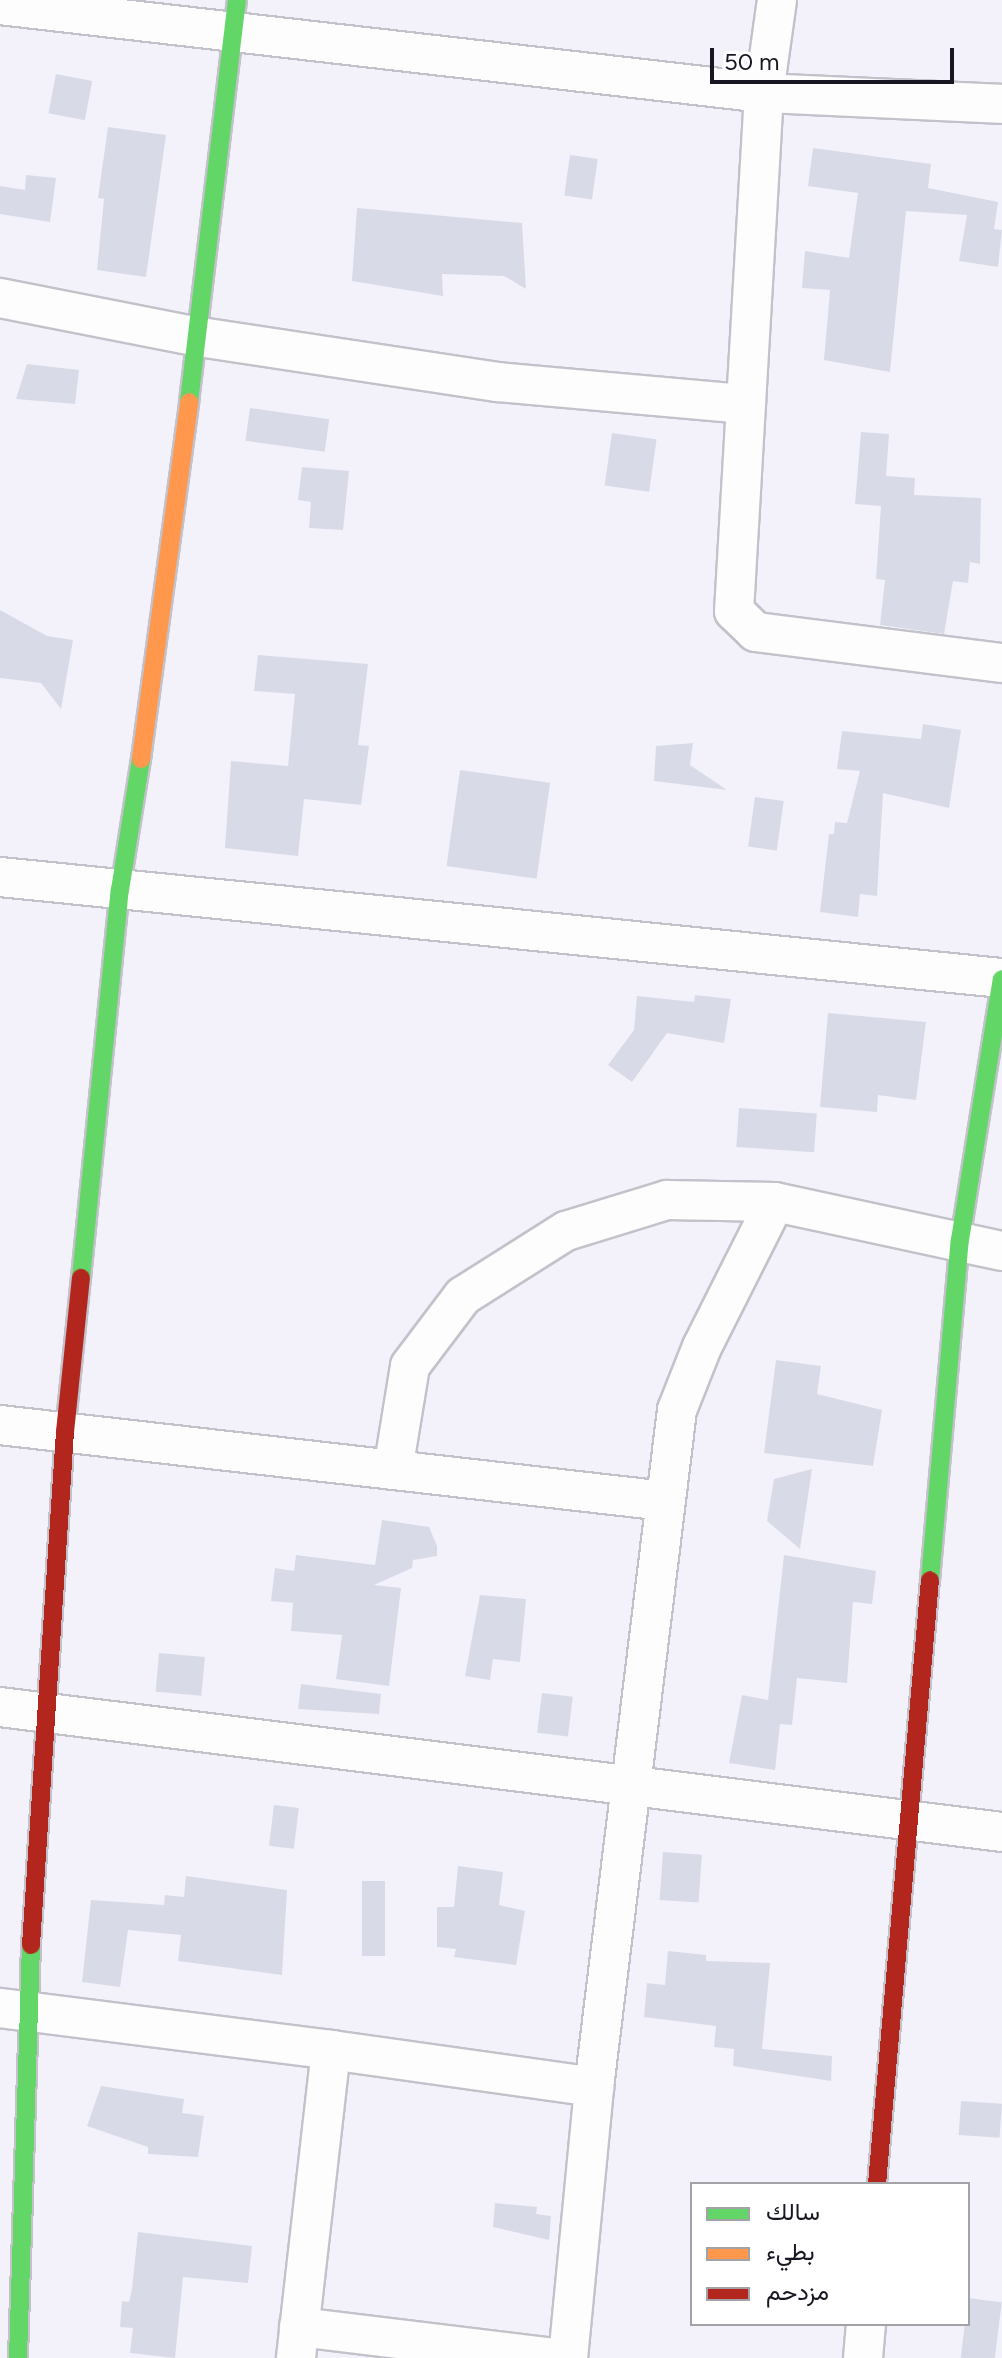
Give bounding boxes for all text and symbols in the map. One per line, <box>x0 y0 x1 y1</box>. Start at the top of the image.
scale bar <box>714 32 958 82</box>
text: 50 m <box>724 47 780 76</box>
legend <box>690 2182 970 2326</box>
text: سالك <box>766 2197 820 2226</box>
text: بطيء <box>766 2237 815 2266</box>
text: مزدحم <box>766 2277 829 2306</box>

